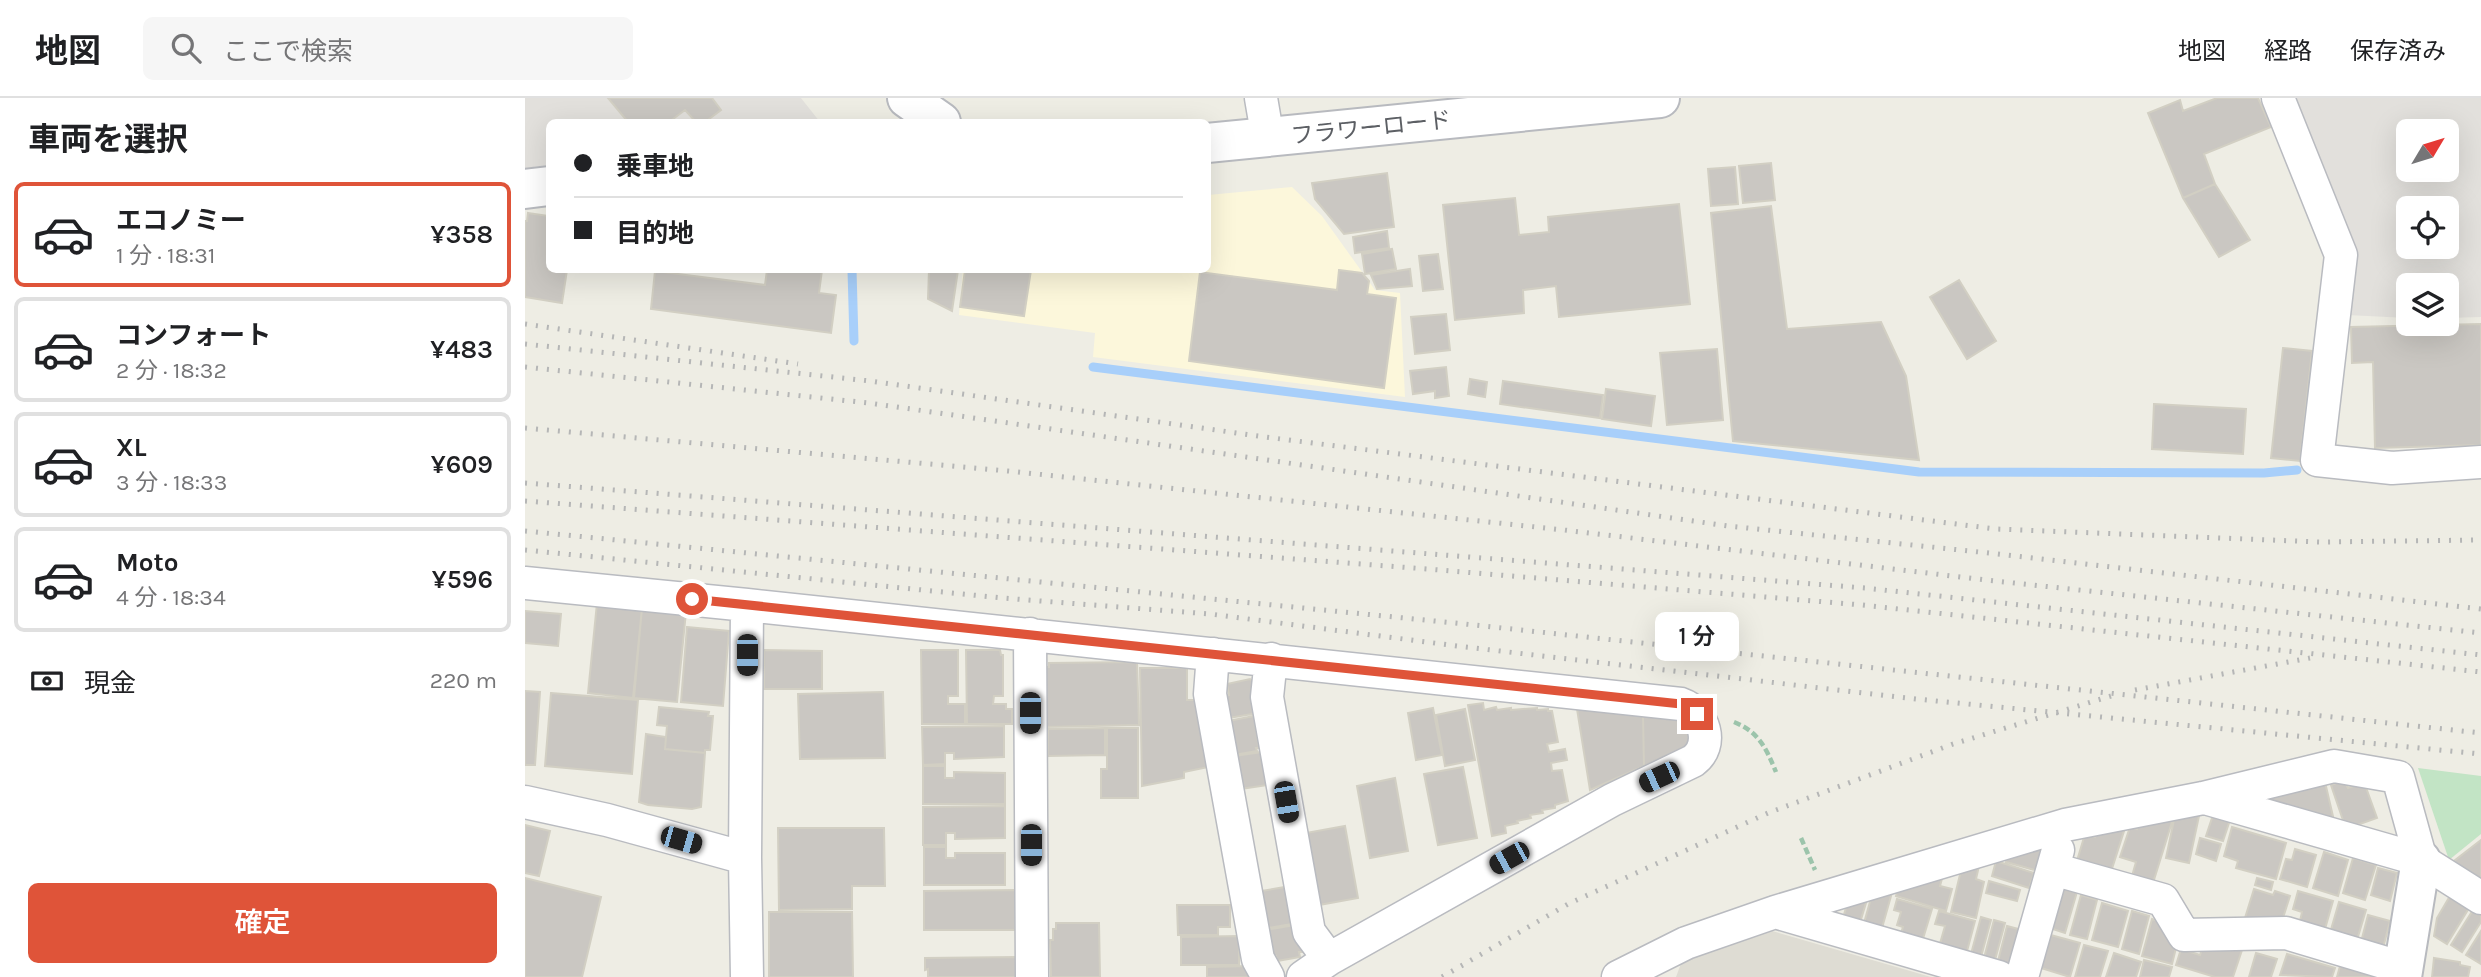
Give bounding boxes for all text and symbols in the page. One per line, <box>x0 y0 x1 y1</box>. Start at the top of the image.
search box <box>143 17 633 80</box>
icon: search <box>167 29 205 67</box>
text: 地図 <box>35 32 101 70</box>
text: ここで検索 <box>223 36 353 67</box>
text: 地図 <box>2178 37 2226 65</box>
text: 経路 <box>2264 37 2312 65</box>
text: 保存済み <box>2350 37 2446 65</box>
street label: フラワーロード <box>1290 106 1452 150</box>
north arrow <box>2396 119 2459 182</box>
map controls <box>2396 119 2459 336</box>
text: 車両を選択 <box>28 121 188 158</box>
text: 乗車地 <box>616 151 694 182</box>
button: locate <box>2396 196 2459 259</box>
icon: car <box>32 203 95 266</box>
text: エコノミー <box>116 205 246 236</box>
text: 目的地 <box>616 218 694 249</box>
text: ¥358 <box>430 219 493 250</box>
text: 1 分 · 18:31 <box>116 242 215 269</box>
button: layers <box>2396 273 2459 336</box>
icon: car <box>32 318 95 381</box>
text: コンフォート <box>116 320 271 351</box>
text: ¥483 <box>430 334 493 365</box>
text: 2 分 · 18:32 <box>116 357 227 384</box>
text: XL <box>116 432 147 463</box>
icon: car <box>32 433 95 496</box>
text: ¥609 <box>431 449 493 480</box>
text: 3 分 · 18:33 <box>116 469 227 496</box>
text: Moto <box>116 547 178 578</box>
icon: car <box>32 548 95 611</box>
text: ¥596 <box>432 564 493 595</box>
route start <box>676 583 708 615</box>
text: 4 分 · 18:34 <box>116 584 226 611</box>
callout: 1 分 <box>1655 612 1739 662</box>
text: 1 分 <box>1679 623 1715 650</box>
car <box>737 634 758 676</box>
icon: cash <box>28 662 66 700</box>
text: 220 m <box>430 667 497 694</box>
text: 現金 <box>84 668 136 699</box>
car <box>1020 692 1041 734</box>
route end <box>1681 698 1713 730</box>
car <box>1636 759 1683 795</box>
car <box>1273 779 1300 825</box>
car <box>658 824 705 856</box>
car <box>1021 824 1042 866</box>
car <box>1486 839 1533 877</box>
button: 確定 <box>28 883 497 963</box>

